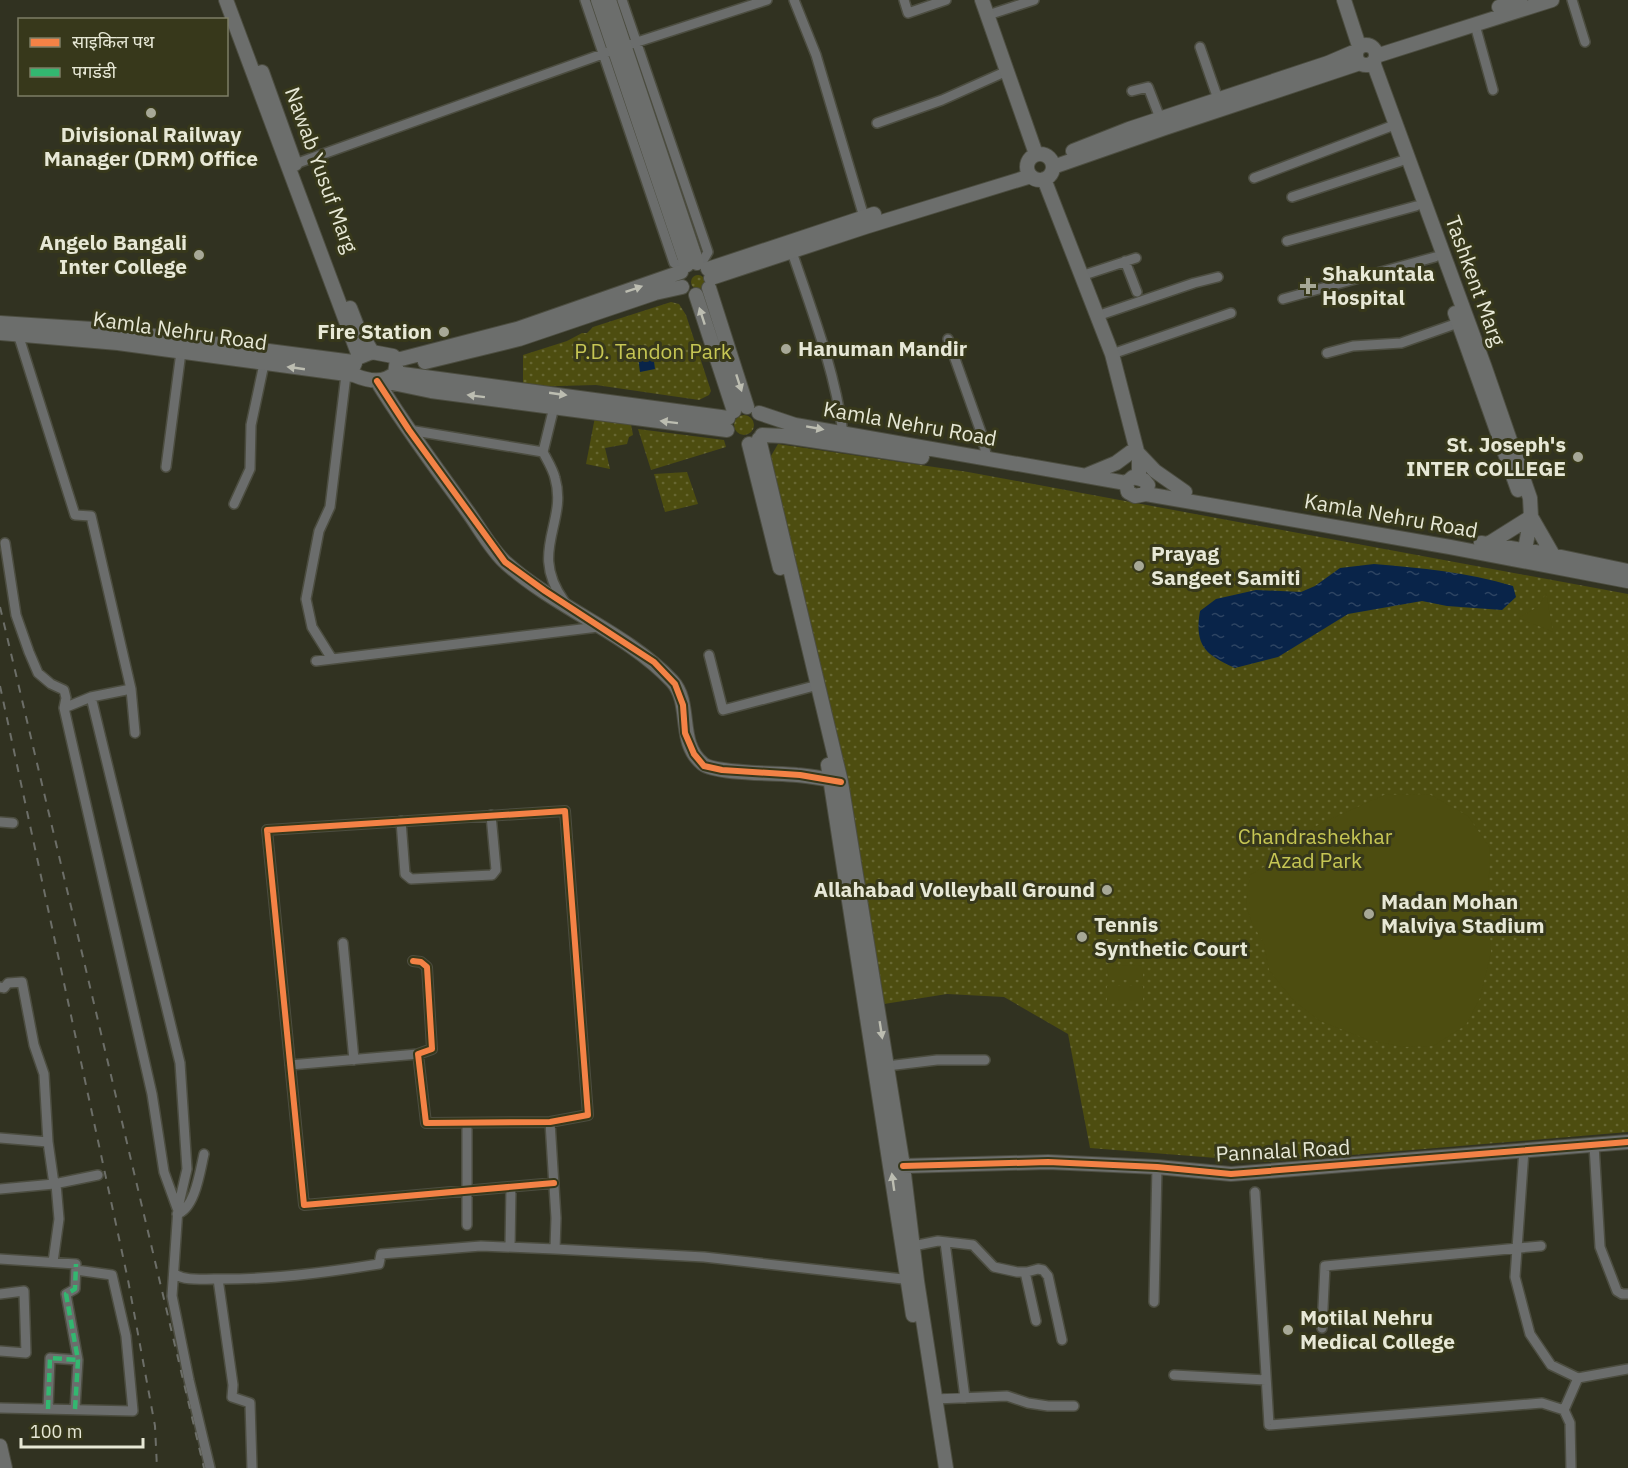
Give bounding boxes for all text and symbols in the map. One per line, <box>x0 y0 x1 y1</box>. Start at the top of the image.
legend <box>18 18 228 96</box>
text: साइकिल पथ <box>72 30 155 53</box>
text: पगडंडी <box>72 60 117 83</box>
street label: Nawab Yusuf Marg <box>279 83 365 256</box>
marker: Divisional Railway Manager (DRM) Office <box>144 106 158 120</box>
place label: Divisional Railway Manager (DRM) Office <box>44 120 258 172</box>
street label: Tashkent Marg <box>1439 212 1513 350</box>
place label: Angelo Bangali Inter College <box>39 228 187 280</box>
marker: Angelo Bangali Inter College <box>192 248 206 262</box>
place label: Shakuntala Hospital <box>1322 259 1435 311</box>
marker: Shakuntala Hospital <box>1299 277 1317 295</box>
one-way arrow <box>625 283 643 293</box>
street label: Kamla Nehru Road <box>91 304 269 356</box>
one-way arrow <box>697 307 707 325</box>
place label: Fire Station <box>317 317 432 345</box>
marker: Fire Station <box>437 325 451 339</box>
place label: Hanuman Mandir <box>798 334 968 362</box>
park label: P.D. Tandon Park <box>574 337 732 365</box>
marker: Hanuman Mandir <box>779 342 793 356</box>
one-way arrow <box>287 363 306 373</box>
one-way arrow <box>735 374 745 392</box>
one-way arrow <box>548 390 567 399</box>
one-way arrow <box>466 391 485 401</box>
street label: Kamla Nehru Road <box>821 394 999 452</box>
one-way arrow <box>659 417 678 426</box>
one-way arrow <box>806 424 825 433</box>
place label: St. Joseph's INTER COLLEGE <box>1406 430 1566 482</box>
marker: St. Joseph's INTER COLLEGE <box>1571 450 1585 464</box>
street label: Kamla Nehru Road <box>1302 486 1480 544</box>
place label: Prayag Sangeet Samiti <box>1151 539 1301 591</box>
marker: Prayag Sangeet Samiti <box>1132 559 1146 573</box>
park label: Chandrashekhar Azad Park <box>1238 822 1393 874</box>
place label: Allahabad Volleyball Ground <box>814 875 1095 903</box>
marker: Allahabad Volleyball Ground <box>1100 883 1114 897</box>
place label: Madan Mohan Malviya Stadium <box>1381 887 1545 939</box>
marker: Madan Mohan Malviya Stadium <box>1362 907 1376 921</box>
place label: Tennis Synthetic Court <box>1094 910 1248 962</box>
marker: Tennis Synthetic Court <box>1075 930 1089 944</box>
one-way arrow <box>876 1021 885 1040</box>
street label: Pannalal Road <box>1215 1132 1351 1168</box>
one-way arrow <box>889 1172 898 1191</box>
place label: Motilal Nehru Medical College <box>1300 1303 1455 1355</box>
marker: Motilal Nehru Medical College <box>1281 1323 1295 1337</box>
scale bar <box>21 1411 142 1449</box>
text: 100 m <box>30 1420 82 1443</box>

